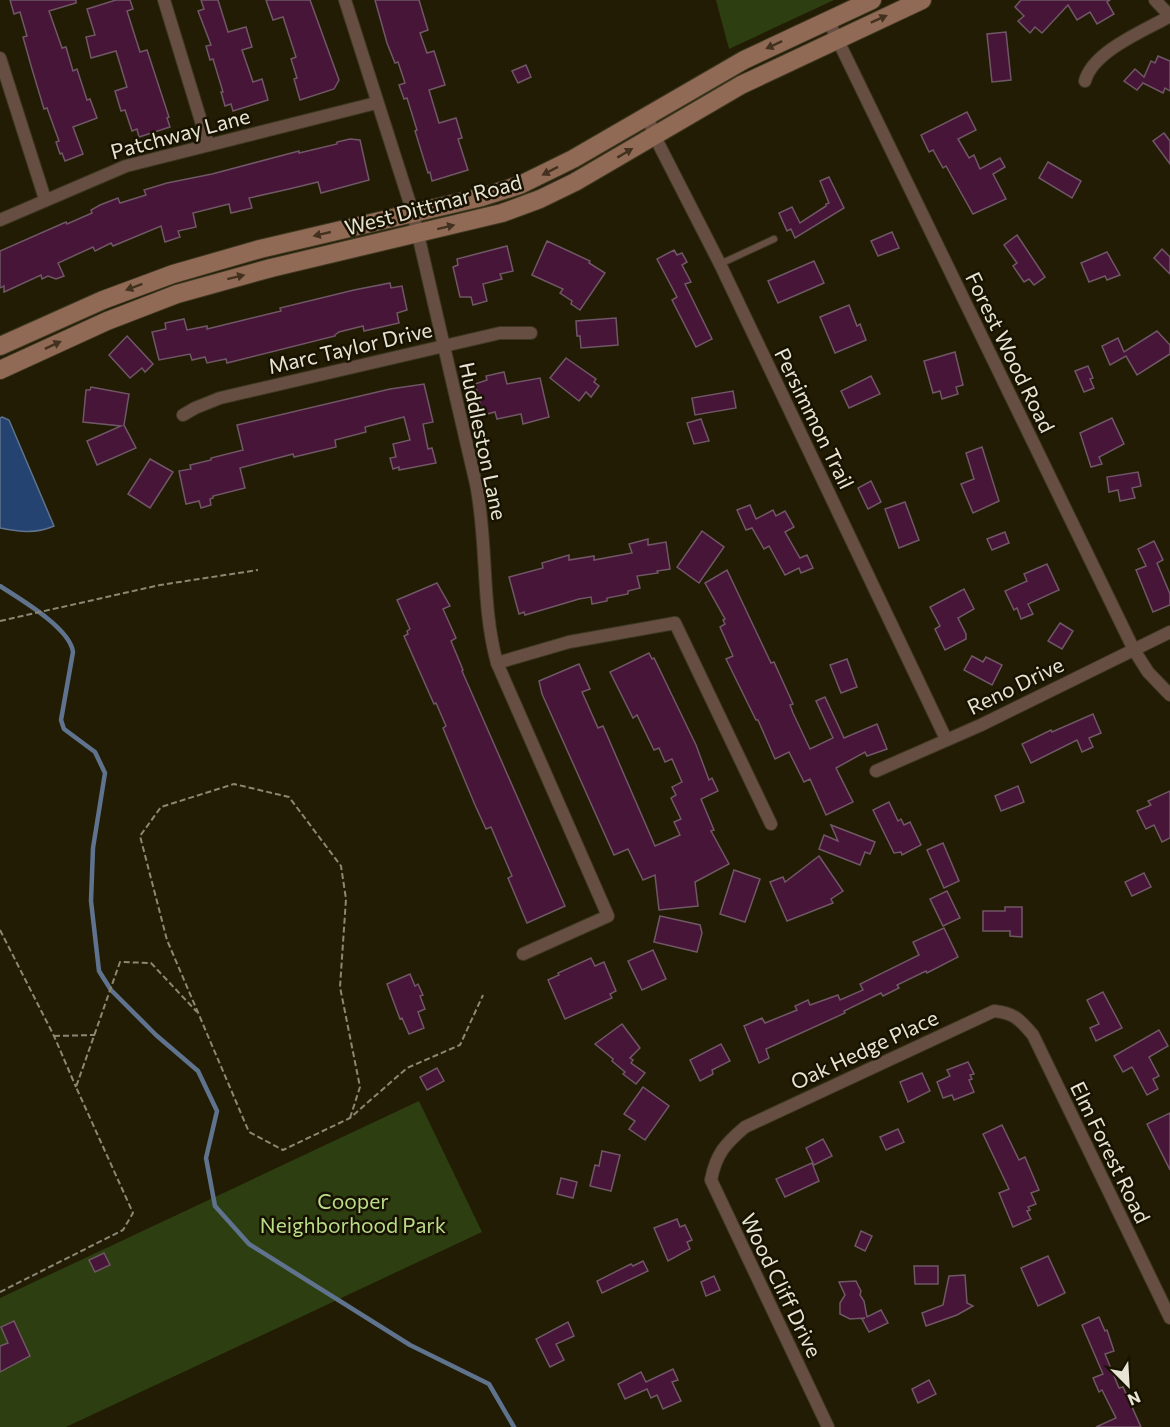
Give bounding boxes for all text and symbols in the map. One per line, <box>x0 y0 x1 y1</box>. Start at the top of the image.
one-way arrow <box>870 15 887 24</box>
one-way arrow <box>766 40 783 49</box>
street label: Patchway Lane <box>108 102 252 164</box>
one-way arrow <box>617 148 634 158</box>
one-way arrow <box>541 167 558 176</box>
street label: West Dittmar Road <box>342 168 524 240</box>
one-way arrow <box>436 221 455 231</box>
one-way arrow <box>313 230 331 240</box>
street label: Forest Wood Road <box>961 268 1061 436</box>
one-way arrow <box>226 272 245 282</box>
one-way arrow <box>125 283 143 293</box>
street label: Marc Taylor Drive <box>266 316 434 378</box>
one-way arrow <box>45 341 62 350</box>
street label: Persimmon Trail <box>770 343 860 493</box>
street label: Huddleston Lane <box>455 360 513 522</box>
street label: Reno Drive <box>963 651 1067 719</box>
street label: Oak Hedge Place <box>786 1004 942 1094</box>
street label: Elm Forest Road <box>1066 1077 1156 1227</box>
park label: Cooper Neighborhood Park <box>260 1188 446 1237</box>
street label: Wood Cliff Drive <box>736 1209 828 1361</box>
north arrow <box>1098 1355 1158 1415</box>
text: N <box>1125 1388 1144 1410</box>

